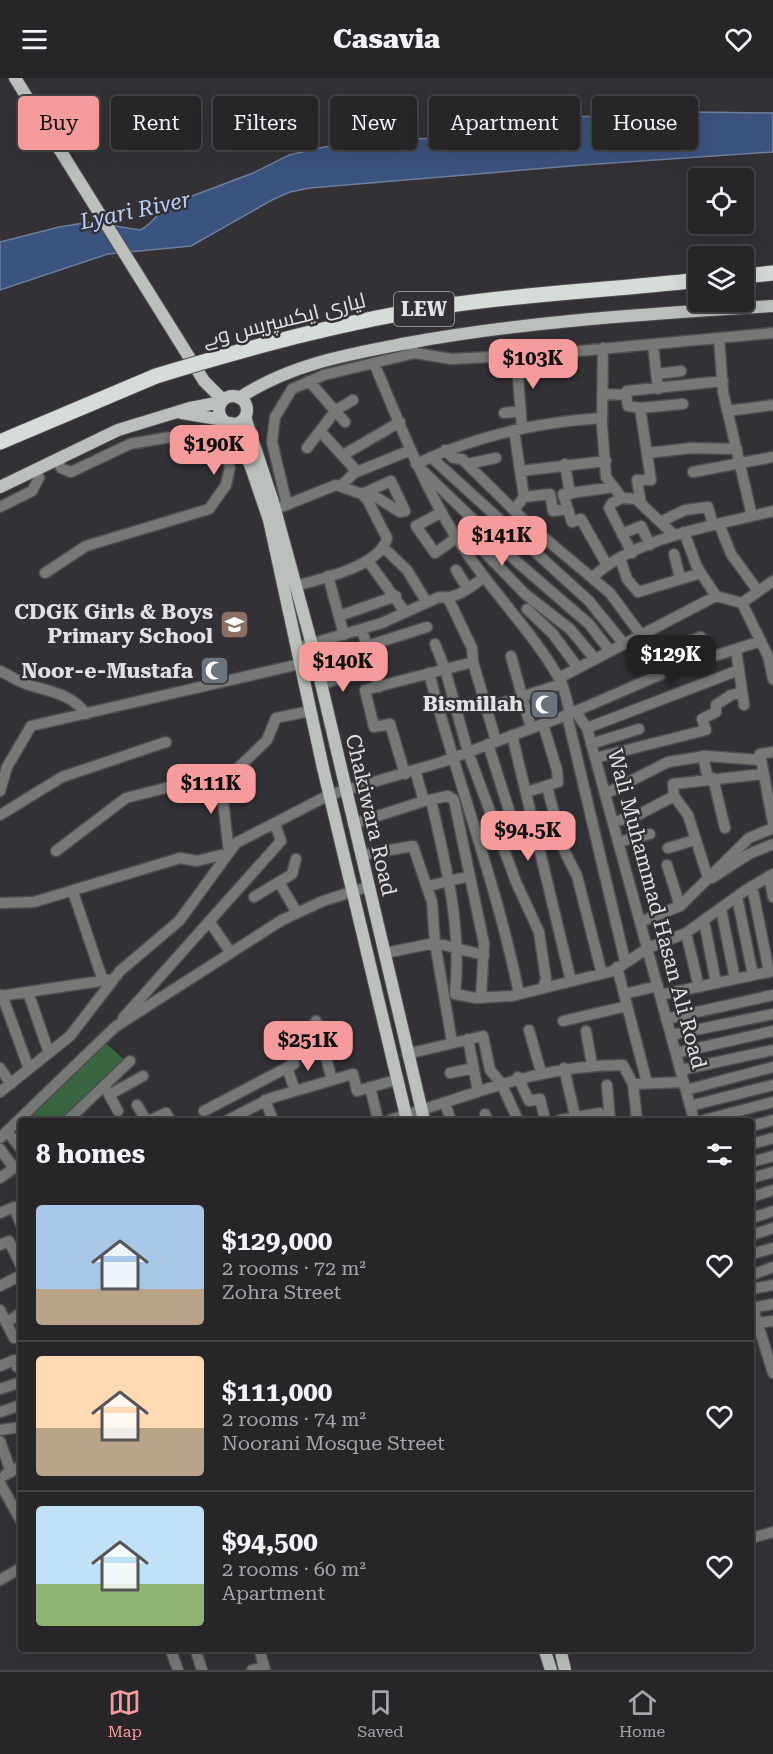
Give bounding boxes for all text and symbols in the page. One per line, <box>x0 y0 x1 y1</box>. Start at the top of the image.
icon: menu <box>18 23 51 56</box>
text: Casavia <box>333 23 440 55</box>
icon: heart <box>722 23 755 56</box>
chip: Buy <box>18 96 99 150</box>
chip: Rent <box>111 96 201 150</box>
chip: Filters <box>213 96 318 150</box>
chip: New <box>330 96 417 150</box>
chip: Apartment <box>429 96 580 150</box>
chip: House <box>592 96 698 150</box>
map controls <box>688 168 754 312</box>
button: locate <box>688 168 754 234</box>
water label: Lyari River <box>77 187 193 235</box>
button: layers <box>688 246 754 312</box>
street label: لیاری ایکسپریس وے <box>200 288 369 354</box>
road number: LEW <box>394 292 454 326</box>
pin: $103K <box>491 339 575 390</box>
text: $103K <box>503 346 563 370</box>
pin: $190K <box>172 425 256 476</box>
text: $190K <box>184 432 244 456</box>
pin: $141K <box>460 516 544 567</box>
text: $141K <box>472 523 532 547</box>
place label: CDGK Girls & Boys Primary School <box>14 600 213 648</box>
school or university icon: CDGK Girls & Boys Primary School <box>218 608 250 640</box>
pin: $129K <box>629 635 713 686</box>
pin: $140K <box>301 642 385 693</box>
text: $129K <box>641 642 701 666</box>
text: $140K <box>313 649 373 673</box>
mosque icon: Noor-e-Mustafa <box>198 655 230 687</box>
place label: Noor-e-Mustafa <box>22 659 194 683</box>
mosque icon: Bismillah <box>528 688 560 720</box>
place label: Bismillah <box>423 692 523 716</box>
street label: Chakiwara Road <box>341 732 401 899</box>
street label: Wali Muhammad Hasan Ali Road <box>603 746 711 1072</box>
pin: $111K <box>169 764 253 815</box>
text: $111K <box>181 771 241 795</box>
pin: $94.5K <box>479 811 577 862</box>
text: $94.5K <box>495 818 561 842</box>
pin: $251K <box>266 1021 350 1072</box>
text: $251K <box>278 1028 338 1052</box>
icon: filters <box>703 1138 736 1171</box>
text: 8 homes <box>36 1139 145 1169</box>
text: $129,000 <box>222 1226 332 1256</box>
icon: home <box>84 1229 156 1301</box>
icon: heart <box>703 1249 736 1282</box>
text: 2 rooms · 72 m² <box>222 1256 366 1280</box>
text: Zohra Street <box>222 1280 341 1304</box>
text: $111,000 <box>222 1377 332 1407</box>
icon: home <box>84 1380 156 1452</box>
icon: heart <box>703 1400 736 1433</box>
text: 2 rooms · 74 m² <box>222 1407 366 1431</box>
text: Noorani Mosque Street <box>222 1431 445 1455</box>
text: $94,500 <box>222 1527 318 1557</box>
icon: home <box>84 1530 156 1602</box>
icon: heart <box>703 1550 736 1583</box>
text: 2 rooms · 60 m² <box>222 1557 366 1581</box>
text: Apartment <box>222 1581 325 1605</box>
tab: Map <box>108 1686 142 1741</box>
tab: Saved <box>357 1686 404 1741</box>
tab: Home <box>619 1686 665 1741</box>

